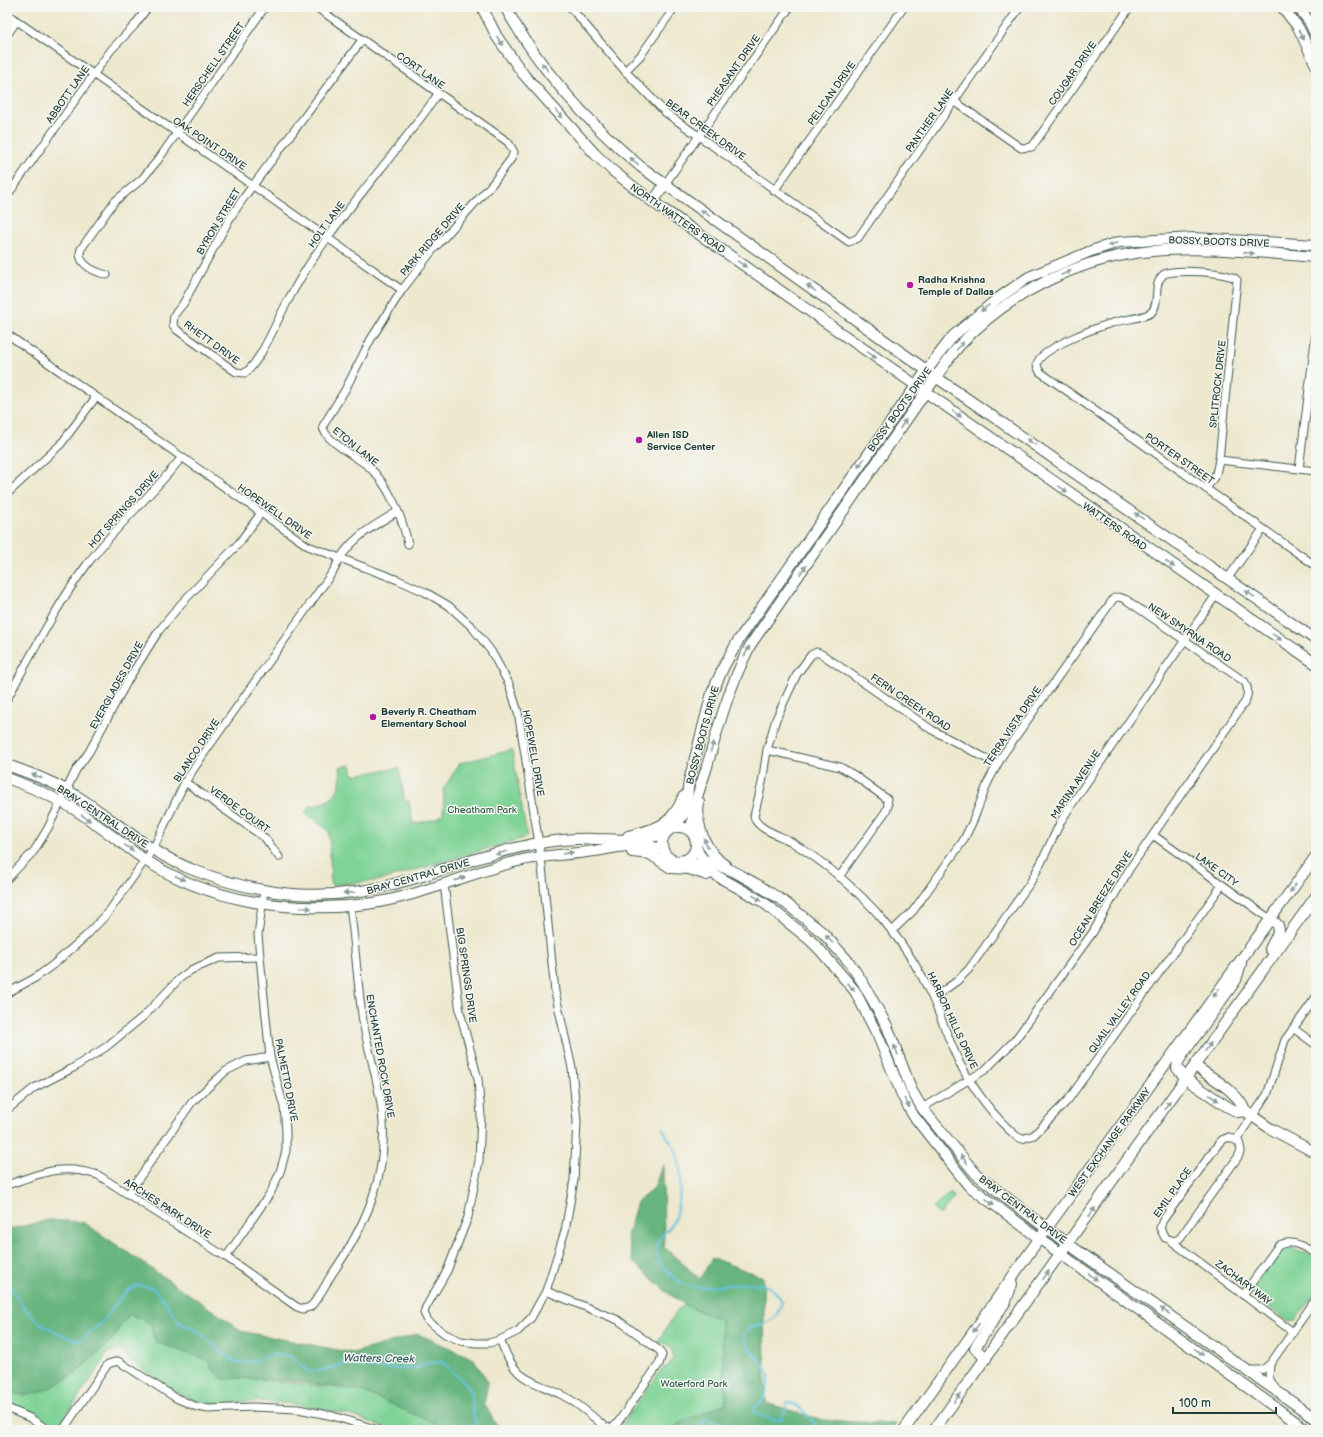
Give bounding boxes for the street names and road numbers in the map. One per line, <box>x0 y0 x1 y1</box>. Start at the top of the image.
street label: HERSCHELL STREET <box>180 20 247 109</box>
street label: PHEASANT DRIVE <box>705 32 763 109</box>
street label: COUGAR DRIVE <box>1046 39 1100 108</box>
street label: CORT LANE <box>394 50 447 92</box>
street label: PELICAN DRIVE <box>805 59 859 128</box>
street label: ABBOTT LANE <box>44 63 92 126</box>
street label: PANTHER LANE <box>903 86 956 155</box>
street label: BEAR CREEK DRIVE <box>663 97 748 163</box>
street label: OAK POINT DRIVE <box>170 115 249 173</box>
street label: NORTH WATTERS ROAD <box>627 181 727 256</box>
street label: BYRON STREET <box>194 186 243 257</box>
street label: HOLT LANE <box>306 199 348 250</box>
street label: PARK RIDGE DRIVE <box>398 201 468 278</box>
street label: BOSSY BOOTS DRIVE <box>1168 234 1270 250</box>
street label: RHETT DRIVE <box>181 319 242 367</box>
street label: SPLITROCK DRIVE <box>1207 339 1229 429</box>
street label: BOSSY BOOTS DRIVE <box>865 365 935 454</box>
street label: ETON LANE <box>330 425 381 469</box>
street label: PORTER STREET <box>1143 431 1216 487</box>
street label: HOT SPRINGS DRIVE <box>86 468 162 551</box>
street label: HOPEWELL DRIVE <box>235 482 314 542</box>
street label: WATTERS ROAD <box>1080 500 1149 553</box>
street label: NEW SMYRNA ROAD <box>1146 601 1233 665</box>
street label: EVERGLADES DRIVE <box>88 639 146 732</box>
street label: FERN CREEK ROAD <box>868 671 953 734</box>
street label: BOSSY BOOTS DRIVE <box>684 684 722 786</box>
street label: TERRA VISTA DRIVE <box>981 684 1044 769</box>
street label: HOPEWELL DRIVE <box>519 709 547 798</box>
street label: BLANCO DRIVE <box>171 716 223 785</box>
street label: MARINA AVENUE <box>1048 747 1104 821</box>
street label: BRAY CENTRAL DRIVE <box>54 783 151 851</box>
street label: VERDE COURT <box>207 784 272 836</box>
street label: OCEAN BREEZE DRIVE <box>1067 848 1135 949</box>
street label: LAKE CITY <box>1193 850 1240 889</box>
street label: BRAY CENTRAL DRIVE <box>365 856 472 897</box>
street label: BIG SPRINGS DRIVE <box>453 927 479 1024</box>
street label: QUAIL VALLEY ROAD <box>1086 969 1154 1056</box>
street label: HARBOR HILLS DRIVE <box>924 970 980 1071</box>
street label: ENCHANTED ROCK DRIVE <box>363 993 397 1120</box>
street label: PALMETTO DRIVE <box>272 1037 300 1123</box>
street label: WEST EXCHANGE PARKWAY <box>1066 1086 1154 1199</box>
street label: EMIL PLACE <box>1151 1165 1195 1220</box>
street label: BRAY CENTRAL DRIVE <box>976 1173 1069 1247</box>
street label: ARCHES PARK DRIVE <box>122 1176 214 1242</box>
street label: ZACHARY WAY <box>1212 1257 1274 1308</box>

